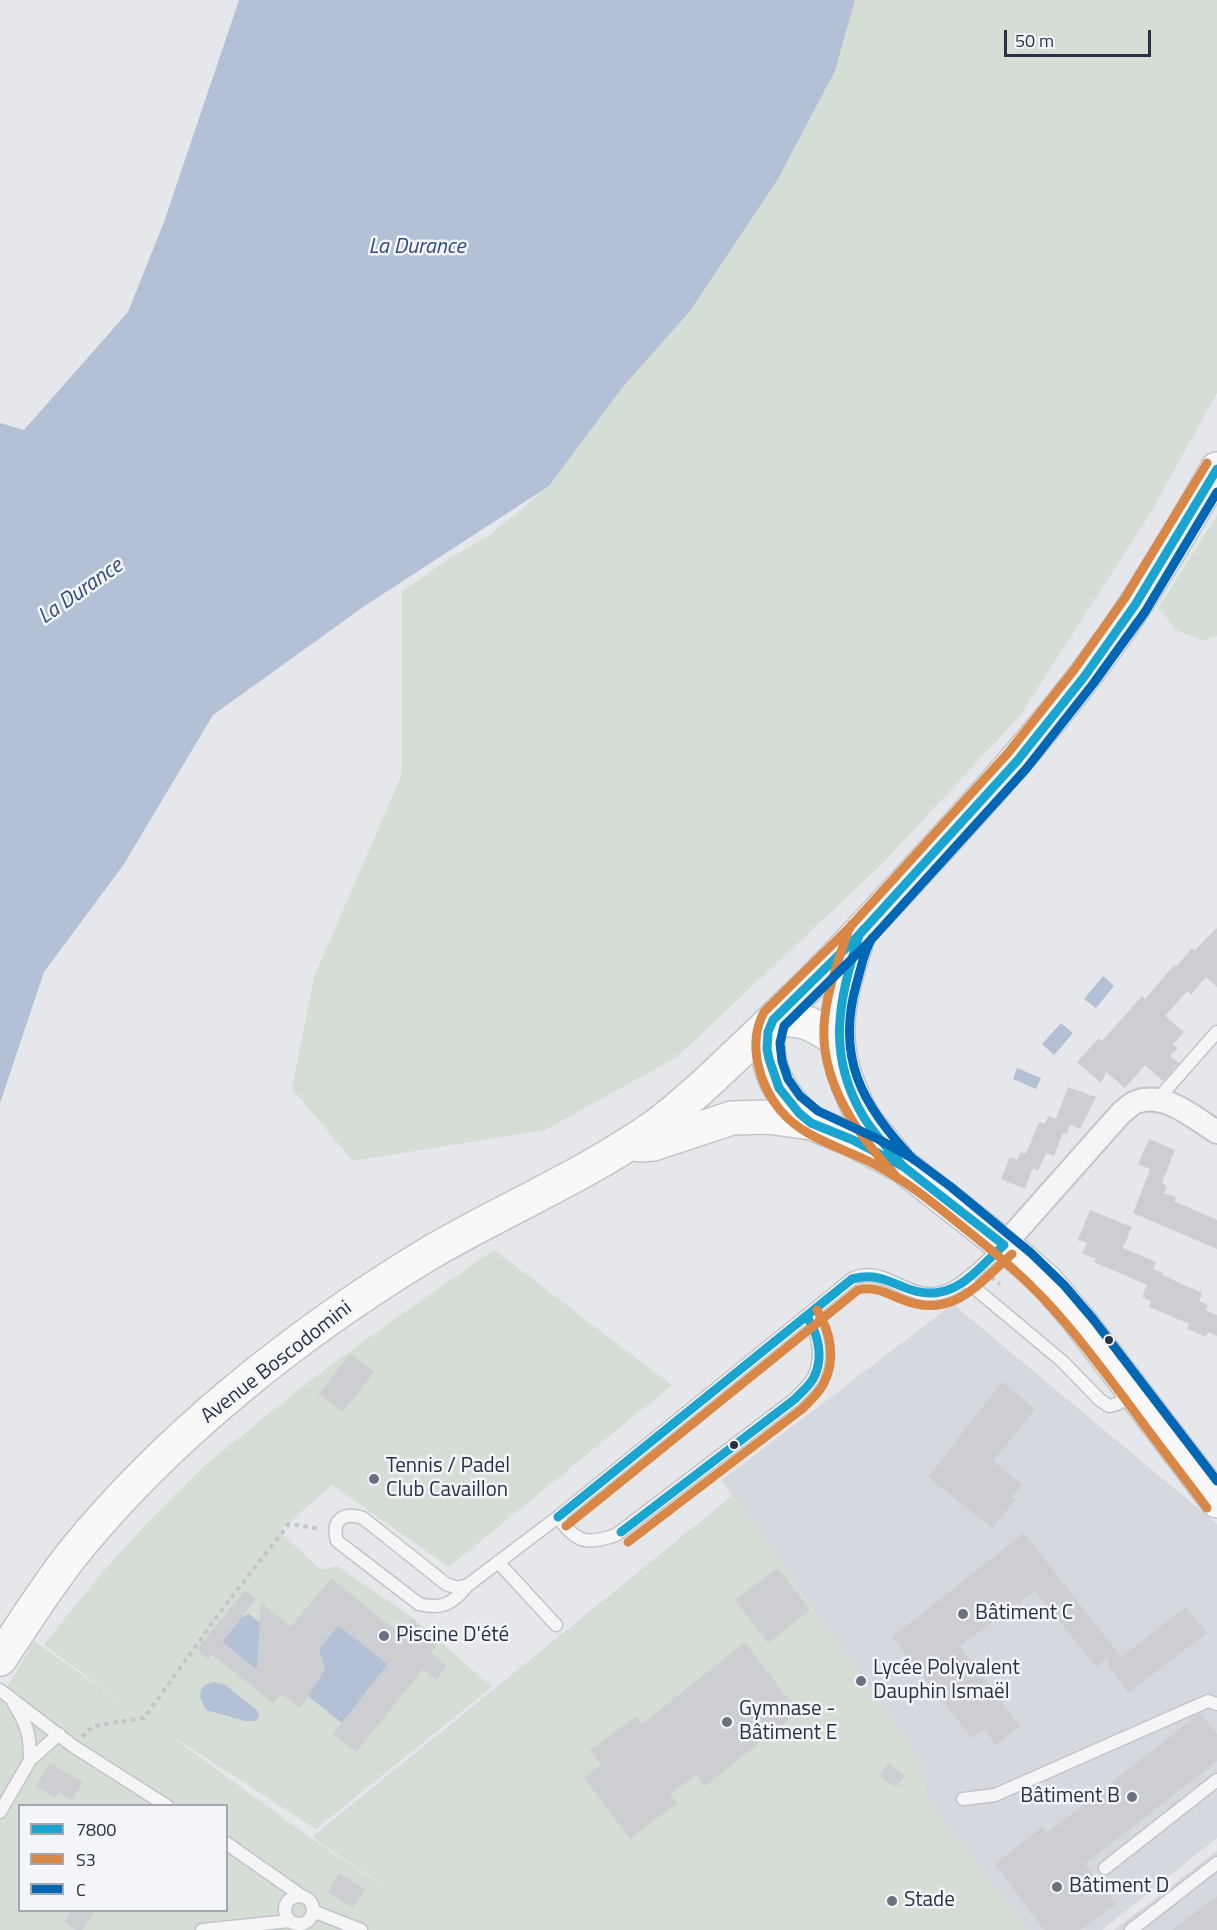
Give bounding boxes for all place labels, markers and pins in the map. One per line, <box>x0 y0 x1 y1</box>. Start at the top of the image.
unlabelled marker <box>1103 1334 1115 1346</box>
unlabelled marker <box>728 1439 740 1451</box>
place label: Tennis / Padel Club Cavaillon <box>386 1454 510 1504</box>
marker: Tennis / Padel Club Cavaillon <box>367 1472 381 1486</box>
place label: Bâtiment C <box>975 1601 1073 1627</box>
marker: Bâtiment C <box>956 1607 970 1621</box>
place label: Piscine D'été <box>396 1623 509 1649</box>
marker: Piscine D'été <box>377 1629 391 1643</box>
place label: Lycée Polyvalent Dauphin Ismaël <box>873 1656 1020 1706</box>
marker: Lycée Polyvalent Dauphin Ismaël <box>854 1674 868 1688</box>
place label: Gymnase - Bâtiment E <box>739 1697 837 1747</box>
marker: Gymnase - Bâtiment E <box>720 1715 734 1729</box>
place label: Bâtiment B <box>1020 1784 1120 1810</box>
marker: Bâtiment B <box>1125 1790 1139 1804</box>
place label: Bâtiment D <box>1069 1874 1169 1900</box>
marker: Bâtiment D <box>1050 1880 1064 1894</box>
place label: Stade <box>904 1888 955 1914</box>
marker: Stade <box>885 1894 899 1908</box>

